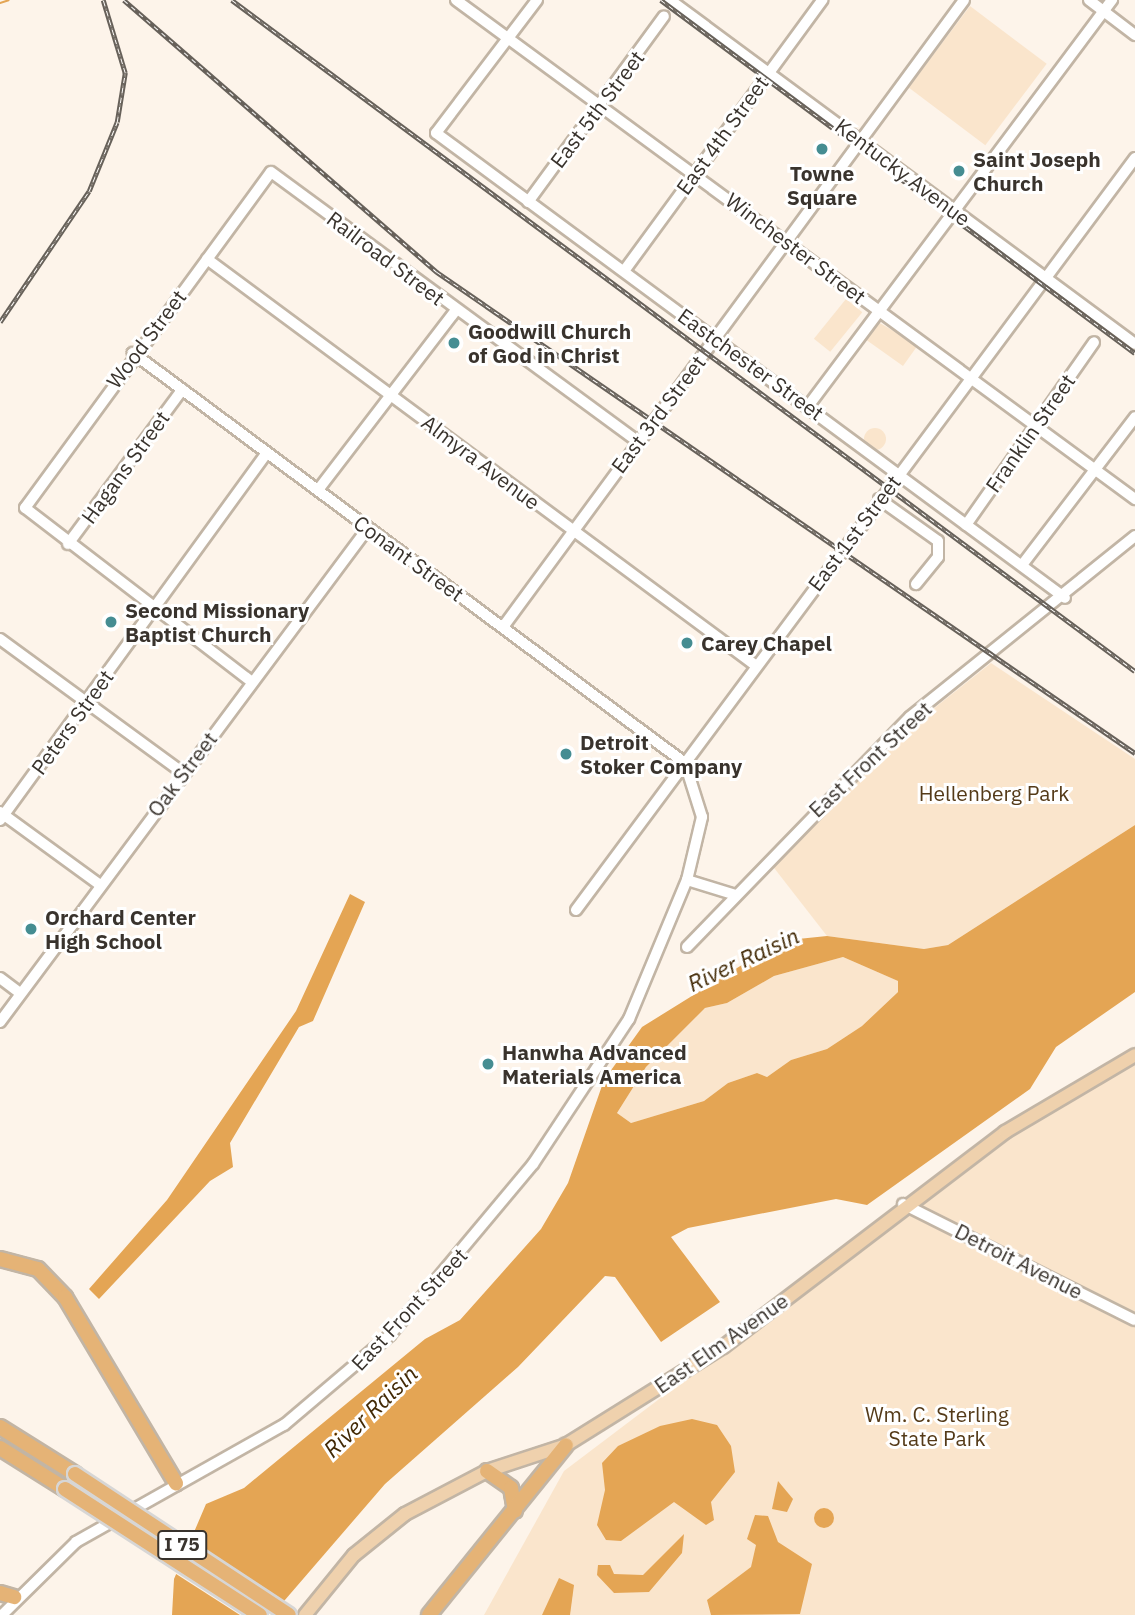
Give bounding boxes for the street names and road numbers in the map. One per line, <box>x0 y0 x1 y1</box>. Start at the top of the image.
street label: East 5th Street <box>545 45 649 173</box>
street label: East 4th Street <box>671 71 773 199</box>
street label: Kentucky Avenue <box>830 113 976 231</box>
street label: Winchester Street <box>721 187 871 309</box>
street label: Railroad Street <box>322 206 450 310</box>
street label: Wood Street <box>101 285 191 393</box>
street label: Eastchester Street <box>673 303 829 425</box>
street label: East 3rd Street <box>606 350 710 478</box>
street label: Franklin Street <box>980 369 1080 497</box>
street label: Hagans Street <box>76 406 174 528</box>
street label: Almyra Avenue <box>417 409 545 515</box>
street label: East 1st Street <box>802 470 906 596</box>
street label: Conant Street <box>349 510 469 606</box>
street label: Peters Street <box>26 665 118 779</box>
street label: East Front Street <box>803 696 937 822</box>
street label: Oak Street <box>142 727 222 821</box>
street label: Detroit Avenue <box>951 1218 1087 1304</box>
street label: East Front Street <box>346 1242 472 1376</box>
street label: East Elm Avenue <box>649 1288 793 1398</box>
road number: I 75 <box>156 1530 208 1560</box>

